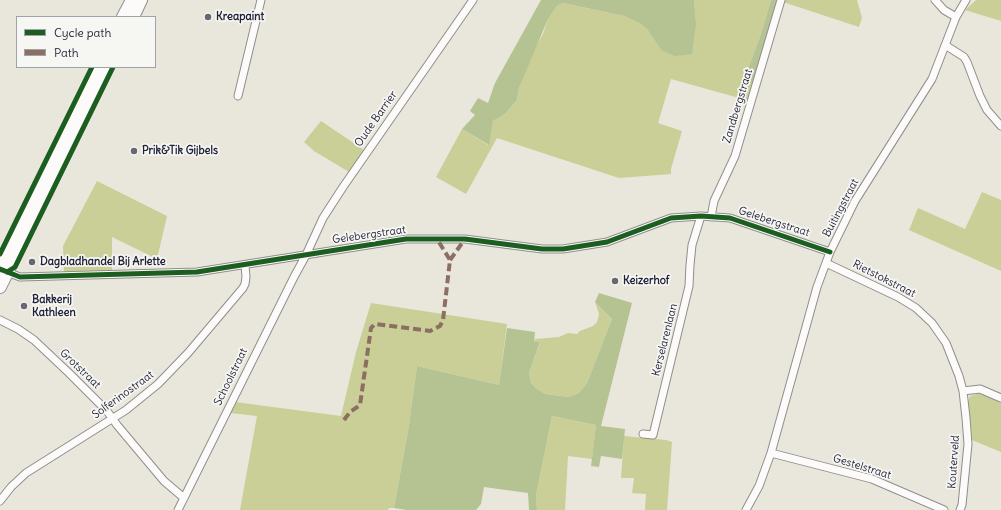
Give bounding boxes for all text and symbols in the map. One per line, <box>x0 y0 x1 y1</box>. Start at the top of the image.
place label: Kreapaint <box>216 10 264 24</box>
marker: Kreapaint <box>203 12 213 22</box>
legend <box>16 16 156 68</box>
text: Cycle path <box>54 25 111 40</box>
text: Path <box>54 45 79 60</box>
street label: Zandbergstraat <box>720 67 756 145</box>
street label: Oude Barrier <box>352 89 400 149</box>
place label: Prik&Tik Gijbels <box>142 144 218 158</box>
marker: Prik&Tik Gijbels <box>129 146 139 156</box>
street label: Buitingstraat <box>820 177 862 239</box>
street label: Gelebergstraat <box>737 204 811 240</box>
street label: Gelebergstraat <box>331 223 407 247</box>
place label: Dagbladhandel Bij Arlette <box>40 255 166 269</box>
marker: Dagbladhandel Bij Arlette <box>27 257 37 267</box>
street label: Rietstokstraat <box>850 257 918 301</box>
place label: Keizerhof <box>623 274 669 288</box>
marker: Keizerhof <box>610 276 620 286</box>
place label: Bakkerij Kathleen <box>32 293 76 319</box>
marker: Bakkerij Kathleen <box>19 301 29 311</box>
street label: Kerselarenlaan <box>650 302 680 378</box>
street label: Grotstraat <box>57 346 103 392</box>
street label: Schoolstraat <box>211 346 251 408</box>
street label: Solferinostraat <box>90 368 156 422</box>
street label: Kouterveld <box>946 435 962 489</box>
street label: Gestelstraat <box>831 452 893 482</box>

